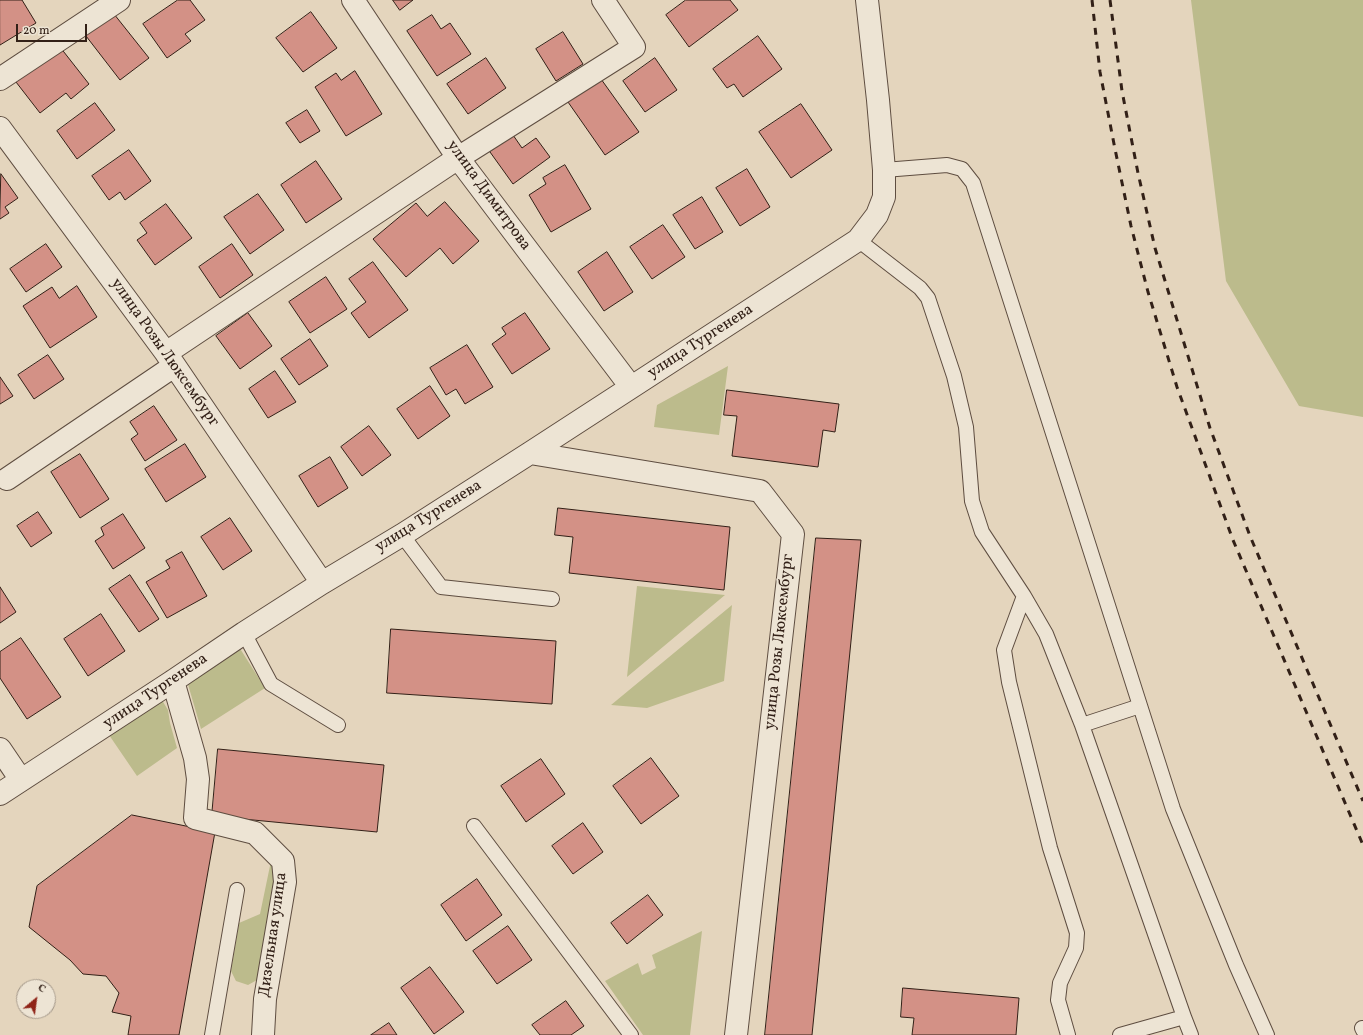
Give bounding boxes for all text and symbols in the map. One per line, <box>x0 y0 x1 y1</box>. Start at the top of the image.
scale bar <box>18 16 89 42</box>
text: 20 m <box>23 23 50 39</box>
street label: улица Димитрова <box>442 137 534 255</box>
street label: улица Розы Люксембург <box>105 275 223 431</box>
street label: улица Тургенева <box>645 301 757 383</box>
street label: улица Тургенева <box>372 477 486 557</box>
street label: улица Розы Люксембург <box>761 553 799 731</box>
street label: улица Тургенева <box>100 650 212 734</box>
street label: Дизельная улица <box>256 871 292 999</box>
north arrow <box>16 979 56 1019</box>
text: С <box>35 981 48 997</box>

